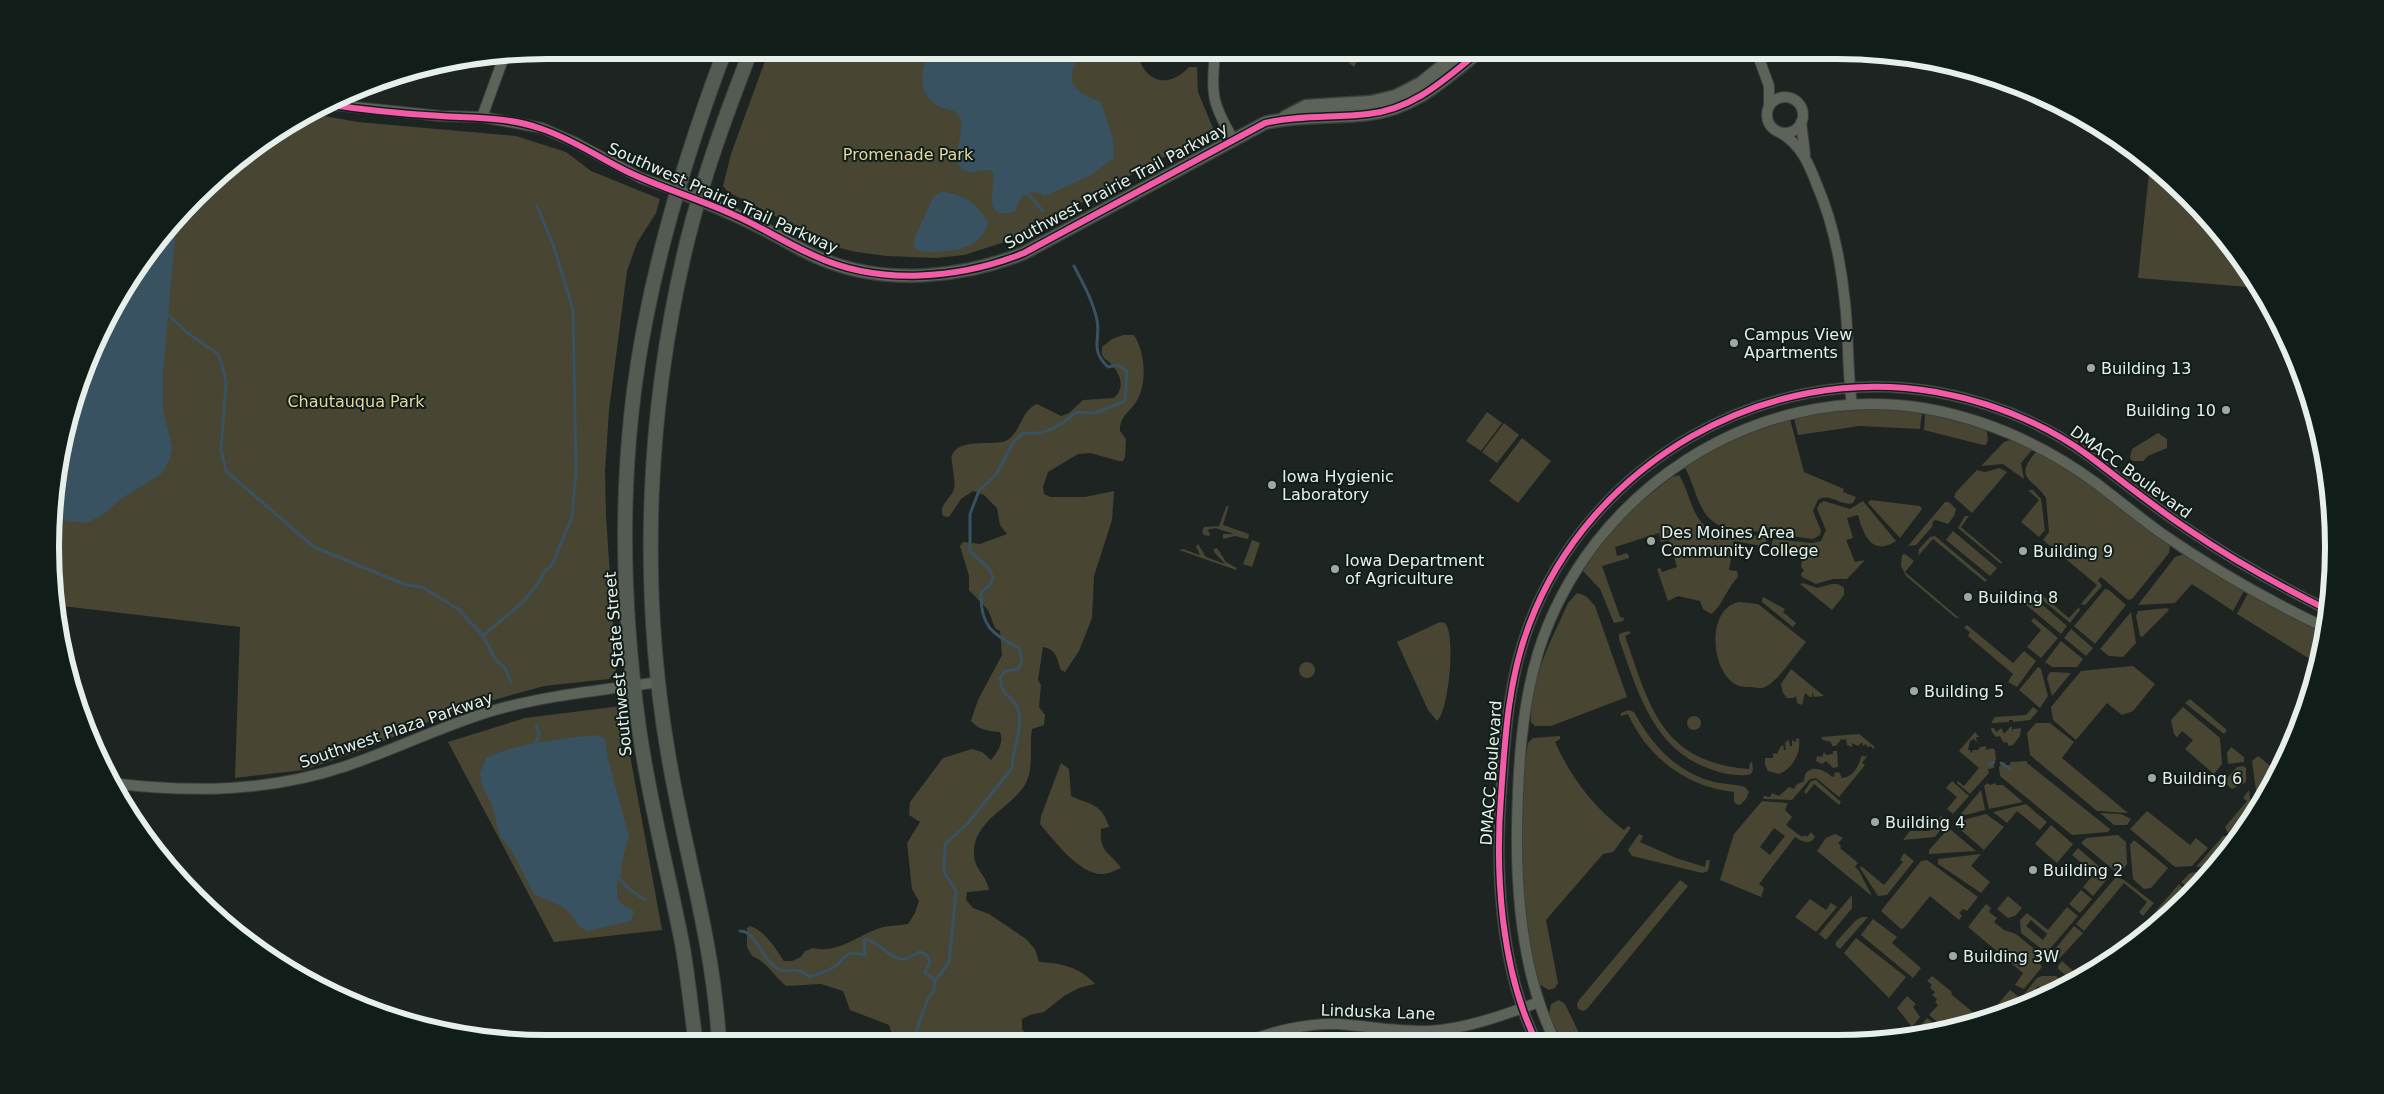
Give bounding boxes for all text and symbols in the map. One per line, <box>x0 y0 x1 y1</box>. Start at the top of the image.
street label: Southwest Prairie Trail Parkway <box>1001 119 1231 253</box>
street label: Southwest Prairie Trail Parkway <box>605 138 841 258</box>
park label: Promenade Park <box>843 145 974 164</box>
place label: Campus View Apartments <box>1744 325 1852 362</box>
marker: Campus View Apartments <box>1728 337 1740 349</box>
place label: Building 13 <box>2101 359 2191 378</box>
marker: Building 13 <box>2085 362 2097 374</box>
park label: Chautauqua Park <box>287 392 425 411</box>
place label: Building 10 <box>2126 401 2216 420</box>
marker: Building 10 <box>2220 404 2232 416</box>
street label: DMACC Boulevard <box>2067 422 2195 522</box>
place label: Iowa Hygienic Laboratory <box>1282 467 1394 504</box>
marker: Iowa Hygienic Laboratory <box>1266 479 1278 491</box>
place label: Des Moines Area Community College <box>1661 523 1818 560</box>
marker: Des Moines Area Community College <box>1645 535 1657 547</box>
place label: Building 9 <box>2033 542 2113 561</box>
marker: Building 9 <box>2017 545 2029 557</box>
place label: Iowa Department of Agriculture <box>1345 551 1484 588</box>
marker: Iowa Department of Agriculture <box>1329 563 1341 575</box>
street label: Southwest State Street <box>600 571 636 757</box>
place label: Building 8 <box>1978 588 2058 607</box>
marker: Building 8 <box>1962 591 1974 603</box>
place label: Building 5 <box>1924 682 2004 701</box>
marker: Building 5 <box>1908 685 1920 697</box>
street label: Southwest Plaza Parkway <box>297 688 495 772</box>
street label: DMACC Boulevard <box>1476 700 1506 846</box>
place label: Building 6 <box>2162 769 2242 788</box>
marker: Building 6 <box>2146 772 2158 784</box>
place label: Building 4 <box>1885 813 1965 832</box>
marker: Building 4 <box>1869 816 1881 828</box>
place label: Building 2 <box>2043 861 2123 880</box>
marker: Building 2 <box>2027 864 2039 876</box>
place label: Building 3W <box>1963 947 2059 966</box>
marker: Building 3W <box>1947 950 1959 962</box>
street label: Linduska Lane <box>1320 1001 1436 1023</box>

